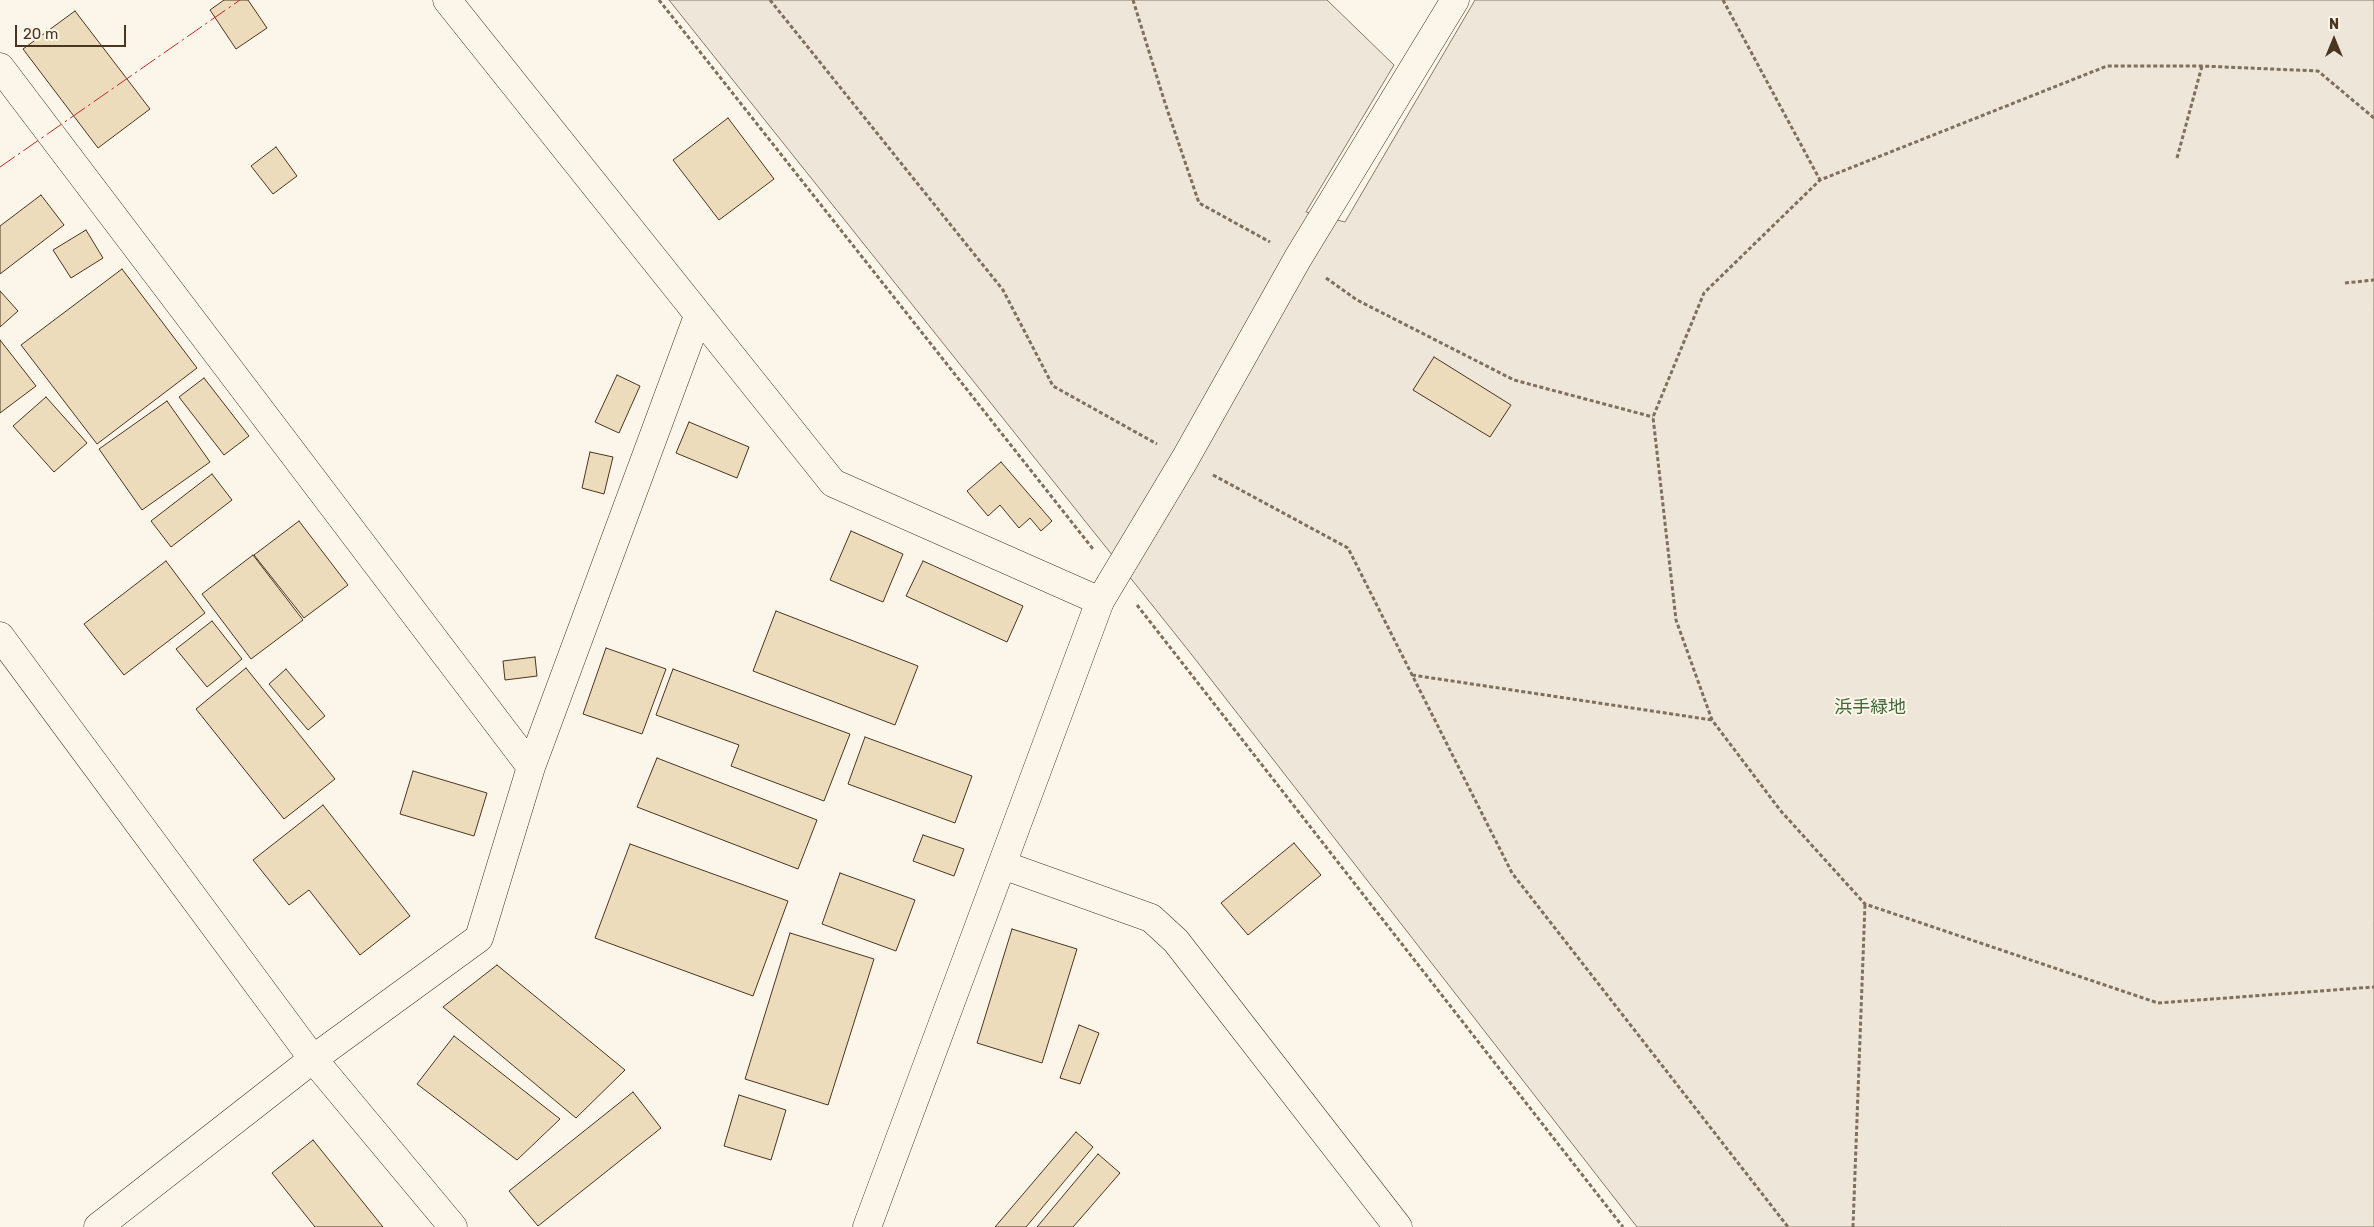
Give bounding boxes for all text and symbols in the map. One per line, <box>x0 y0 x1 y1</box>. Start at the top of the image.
scale bar <box>18 15 129 47</box>
north arrow <box>2309 15 2359 65</box>
text: N <box>2329 16 2339 33</box>
text: 20 m <box>23 25 58 43</box>
park label: 浜手緑地 <box>1834 697 1906 719</box>

